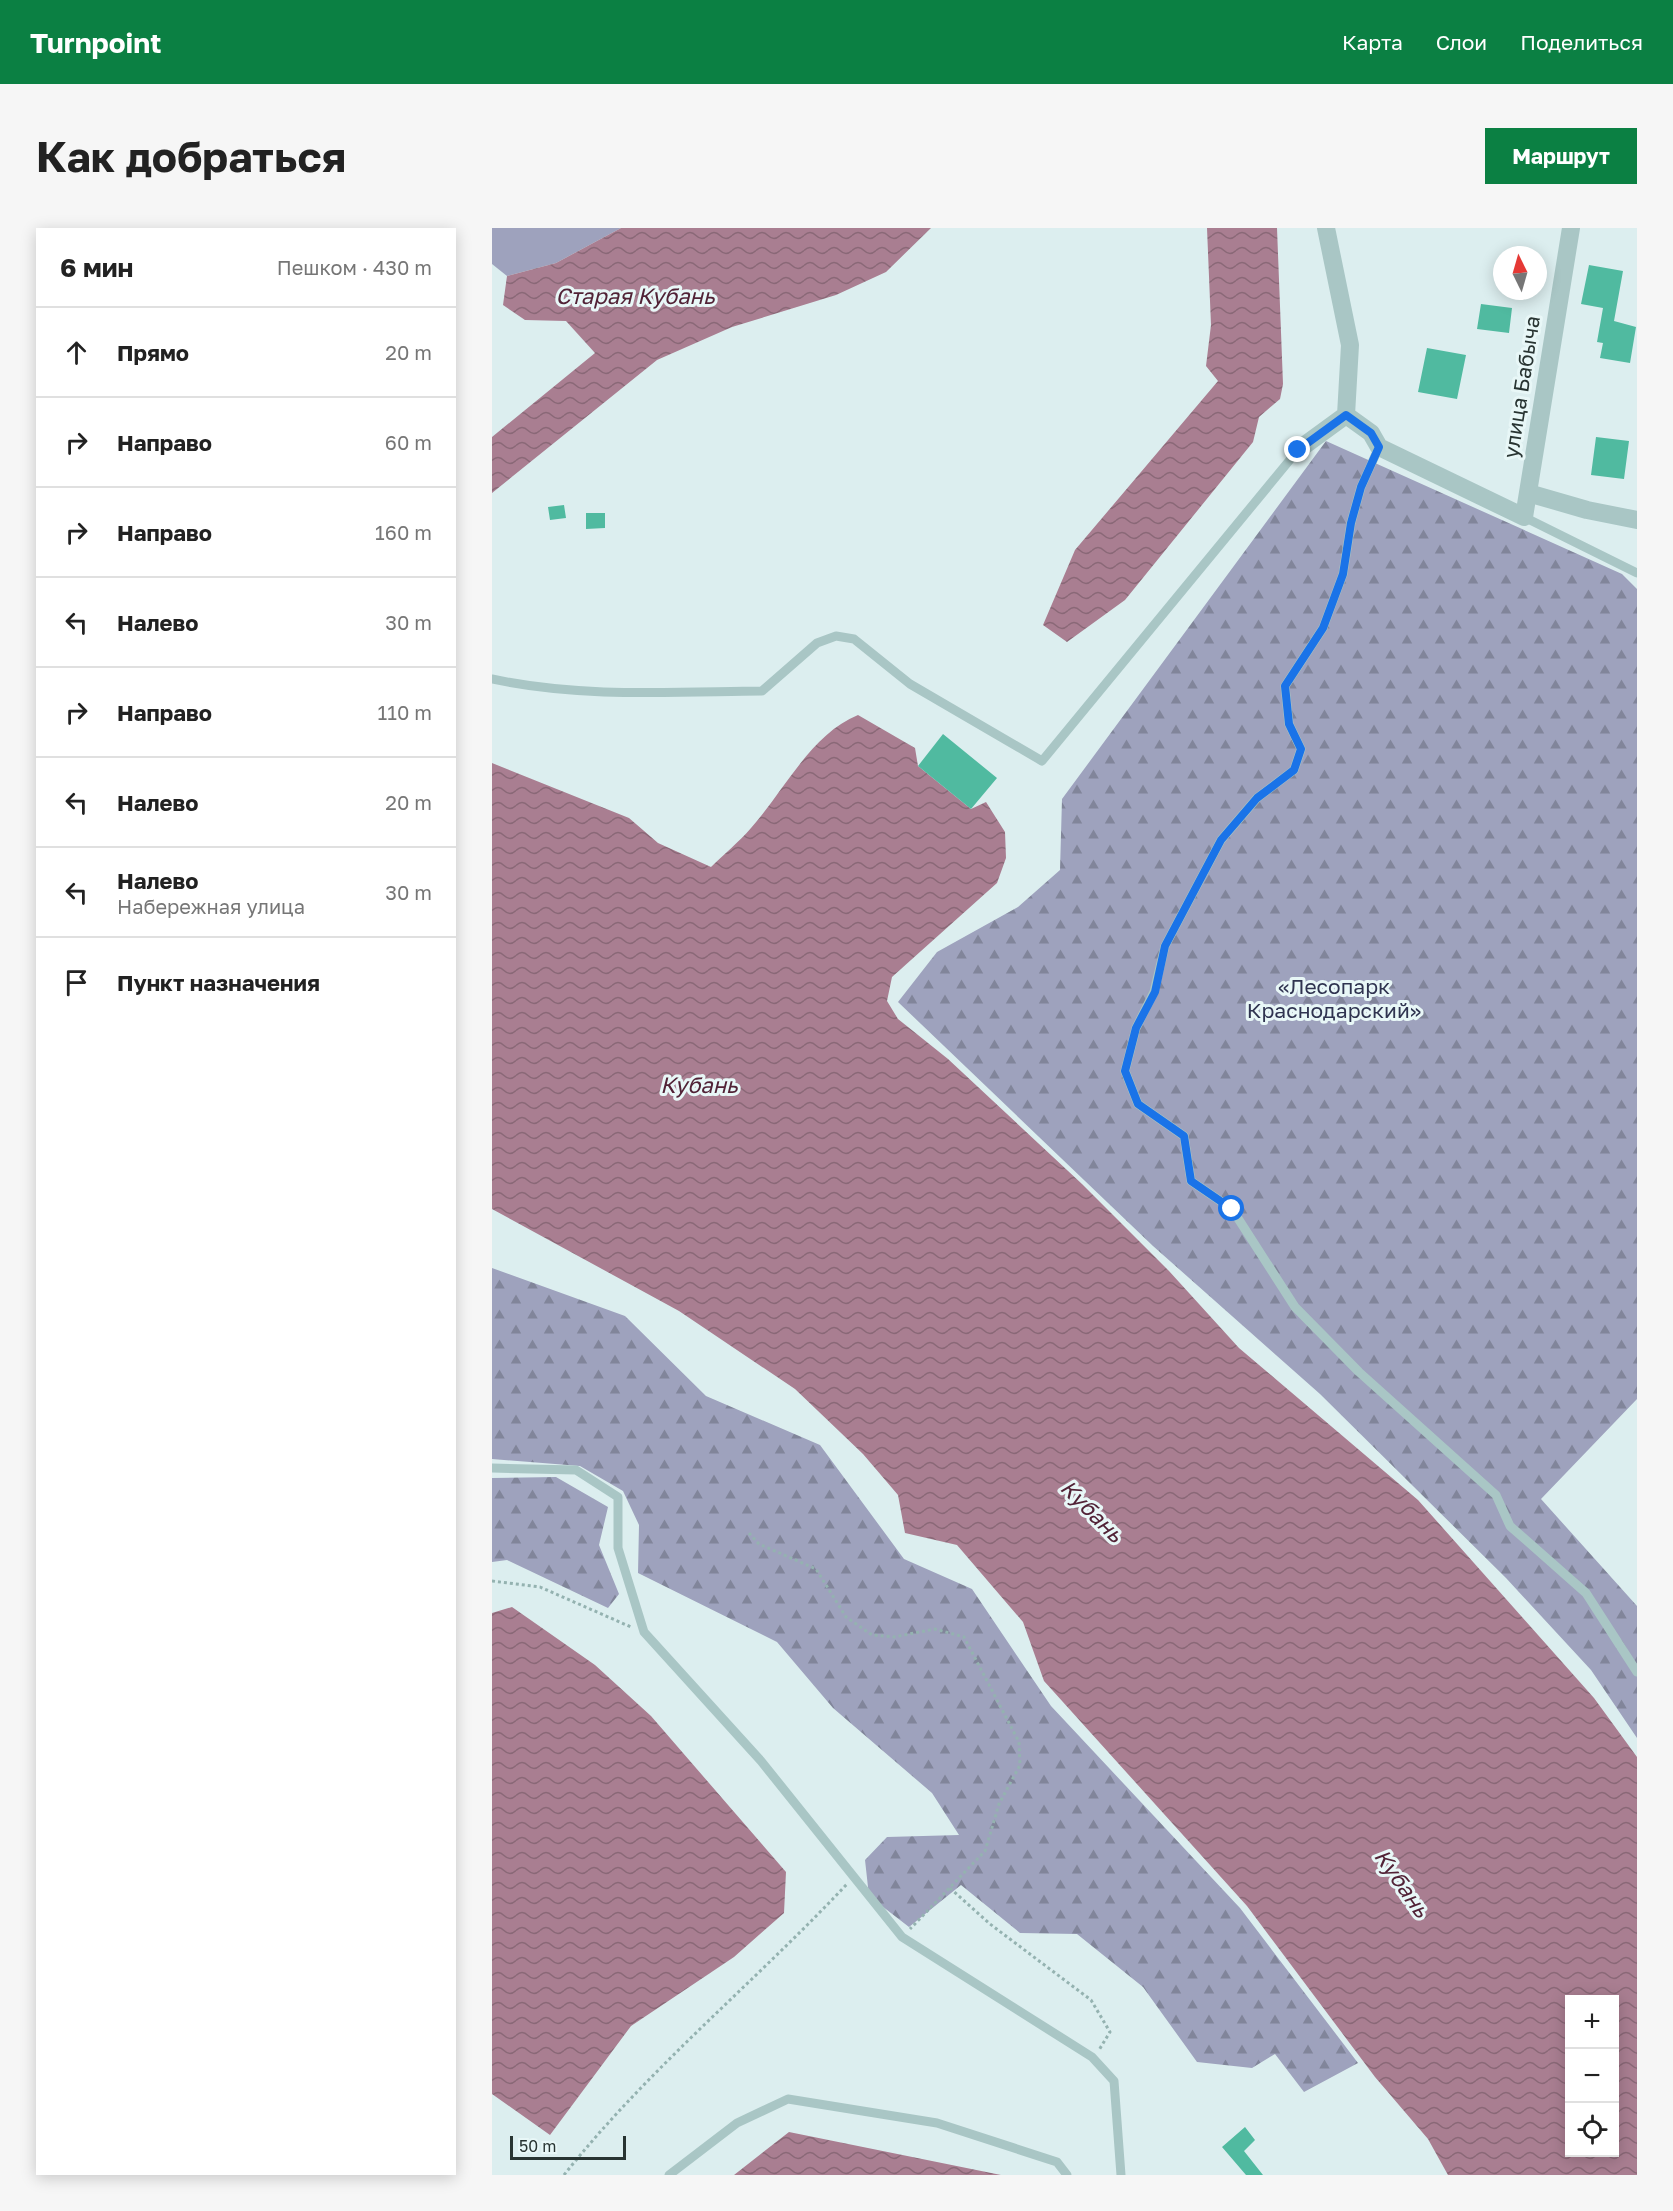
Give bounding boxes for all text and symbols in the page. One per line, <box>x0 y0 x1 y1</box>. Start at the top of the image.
text: Turnpoint <box>30 26 161 59</box>
text: Карта <box>1342 29 1403 55</box>
text: Слои <box>1436 29 1487 55</box>
text: Поделиться <box>1520 29 1643 55</box>
button: Маршрут <box>1485 128 1637 184</box>
text: Как добраться <box>36 131 346 181</box>
north arrow <box>1493 246 1547 300</box>
text: 6 мин <box>60 252 133 283</box>
text: Пешком · 430 m <box>277 255 432 279</box>
water label: Старая Кубань <box>555 282 716 309</box>
street label: улица Бабыча <box>1497 314 1545 460</box>
icon: ahead <box>60 336 93 369</box>
text: Прямо <box>117 339 189 366</box>
text: 20 m <box>385 340 432 364</box>
icon: right <box>60 426 93 459</box>
text: Направо <box>117 429 212 456</box>
text: 60 m <box>385 430 432 454</box>
route end <box>1284 436 1310 462</box>
icon: right <box>60 516 93 549</box>
text: Направо <box>117 519 212 546</box>
text: 160 m <box>375 520 432 544</box>
icon: left <box>60 606 93 639</box>
text: Налево <box>117 609 199 636</box>
text: 30 m <box>385 610 432 634</box>
icon: right <box>60 696 93 729</box>
text: Направо <box>117 699 212 726</box>
text: 110 m <box>378 700 432 724</box>
icon: left <box>60 786 93 819</box>
text: Налево <box>117 789 199 816</box>
text: 20 m <box>385 790 432 814</box>
text: Налево <box>117 867 199 894</box>
icon: left <box>60 876 93 909</box>
text: 30 m <box>385 880 432 904</box>
text: Набережная улица <box>117 894 305 918</box>
icon: arrive <box>60 966 93 999</box>
text: Пункт назначения <box>117 969 320 996</box>
park label: «Лесопарк Краснодарский» <box>1247 973 1421 1023</box>
water label: Кубань <box>660 1071 739 1098</box>
route start <box>1218 1195 1244 1221</box>
water label: Кубань <box>1055 1474 1130 1549</box>
water label: Кубань <box>1369 1843 1436 1923</box>
map controls <box>1565 1995 1619 2157</box>
button: + <box>1565 1995 1619 2049</box>
button: − <box>1565 2049 1619 2103</box>
button: locate <box>1565 2103 1619 2157</box>
scale bar <box>510 2133 626 2160</box>
text: 50 m <box>519 2136 556 2156</box>

